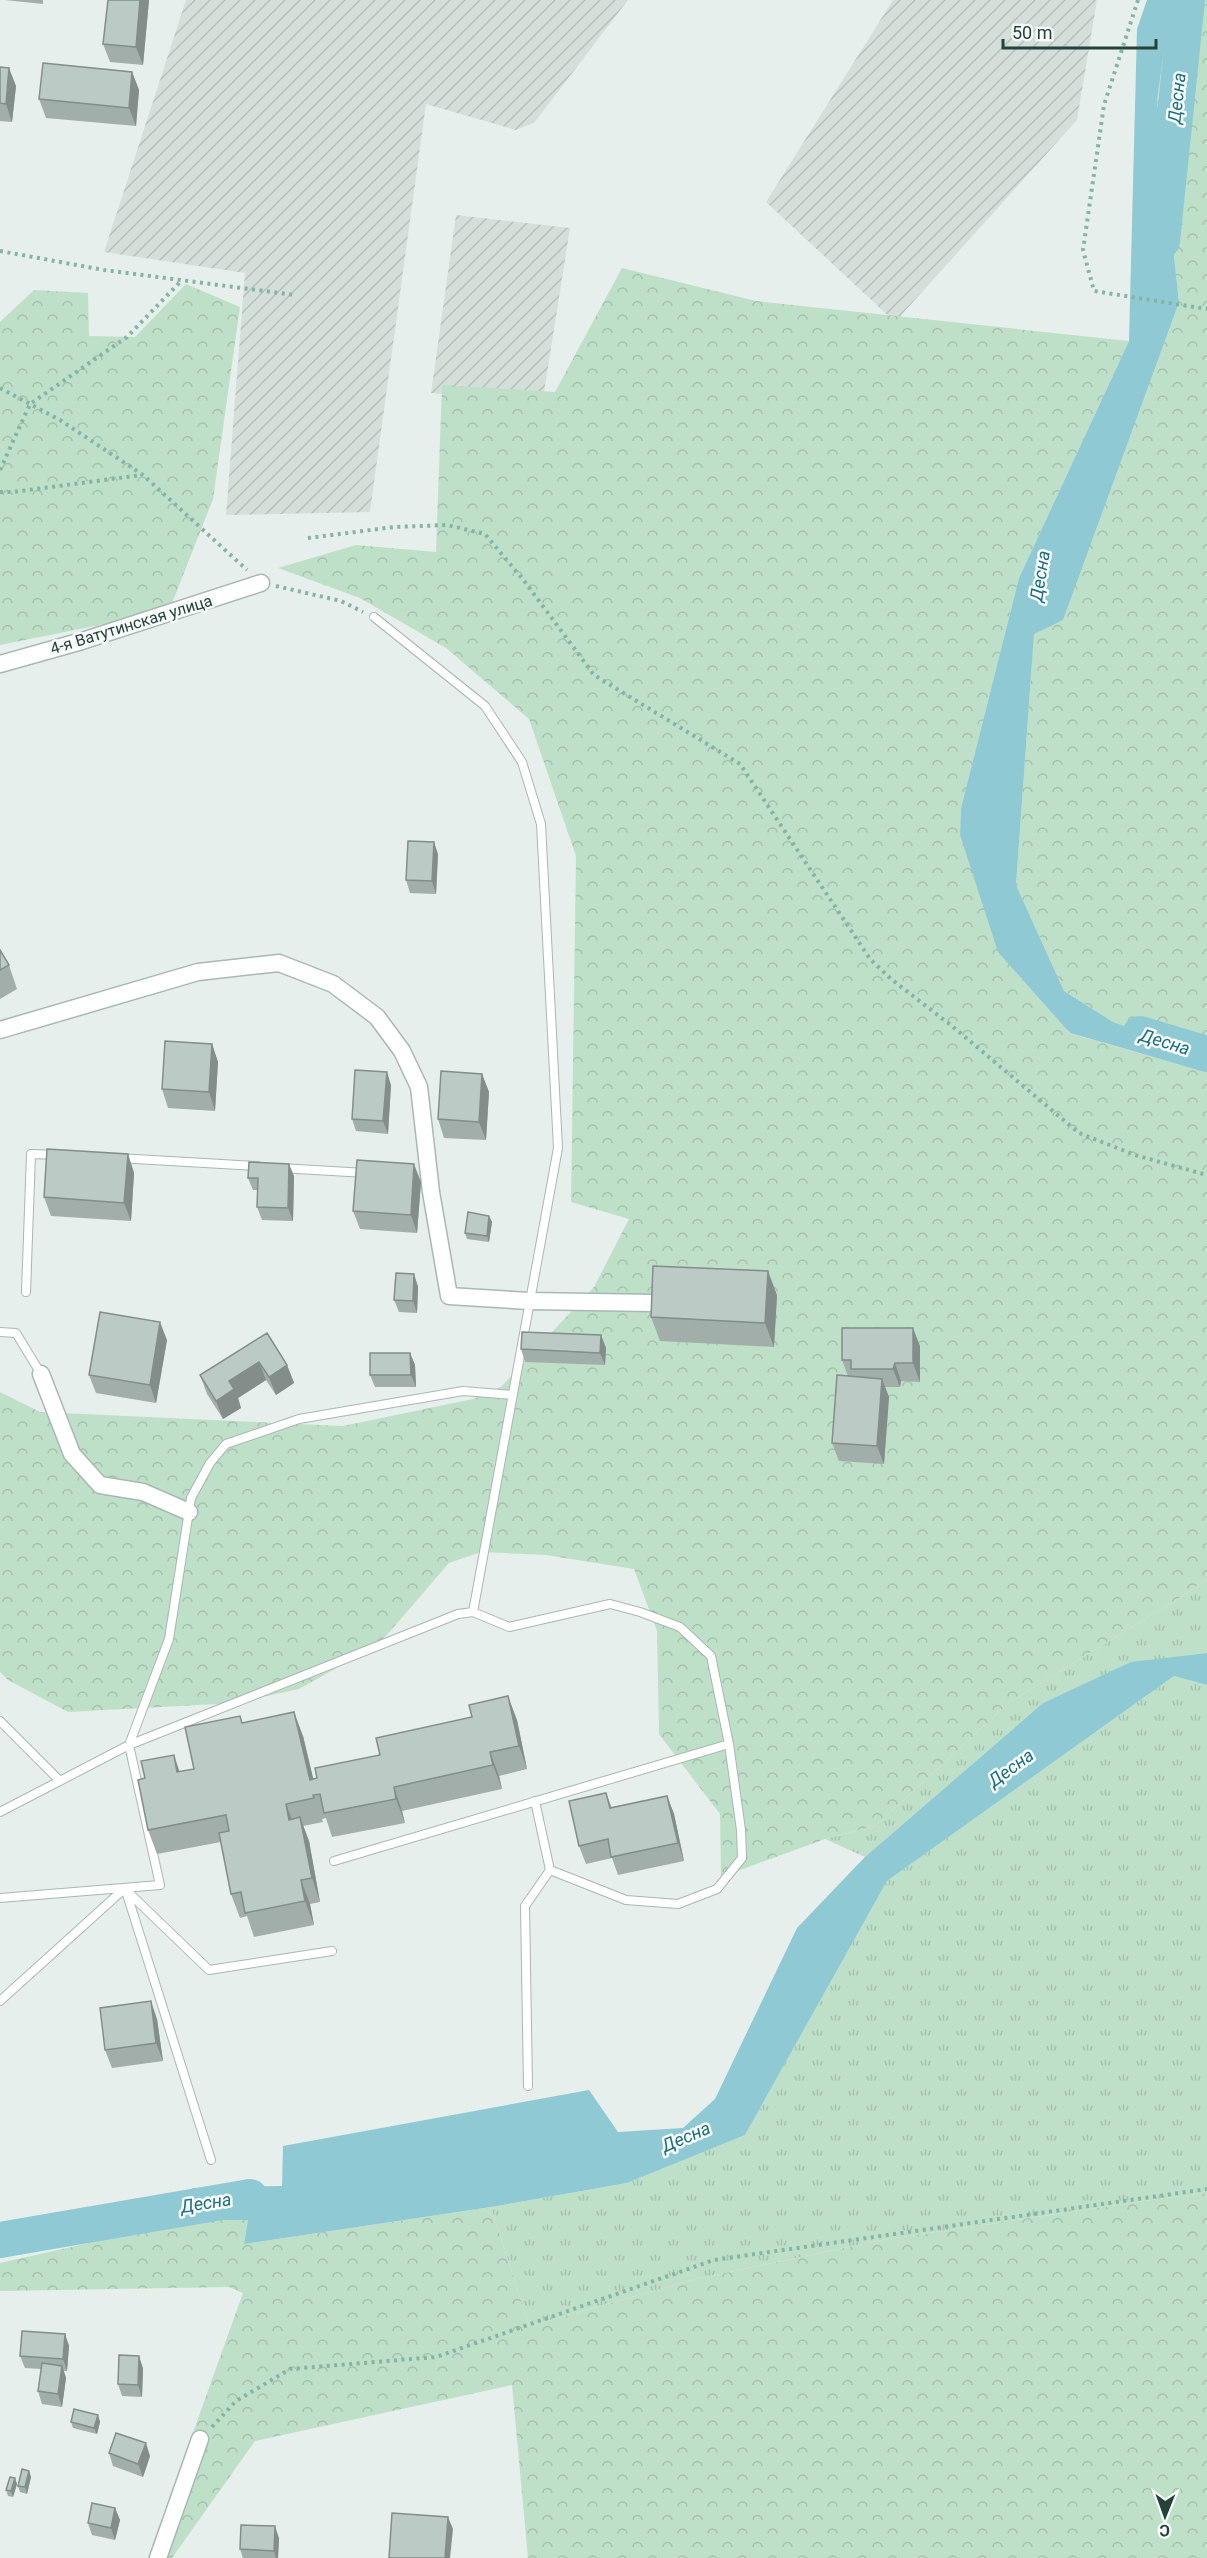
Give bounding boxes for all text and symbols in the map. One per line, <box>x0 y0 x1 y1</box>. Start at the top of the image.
scale bar <box>1003 12 1156 50</box>
text: 50 m <box>1012 22 1052 43</box>
water label: Десна <box>1163 71 1190 126</box>
water label: Десна <box>1025 549 1054 605</box>
street label: 4-я Ватутинская улица <box>48 591 215 658</box>
water label: Десна <box>1136 1023 1193 1059</box>
water label: Десна <box>982 1744 1038 1792</box>
water label: Десна <box>656 2117 713 2157</box>
water label: Десна <box>177 2188 233 2217</box>
north arrow <box>1135 2486 1195 2546</box>
text: С <box>1159 2521 1170 2540</box>

